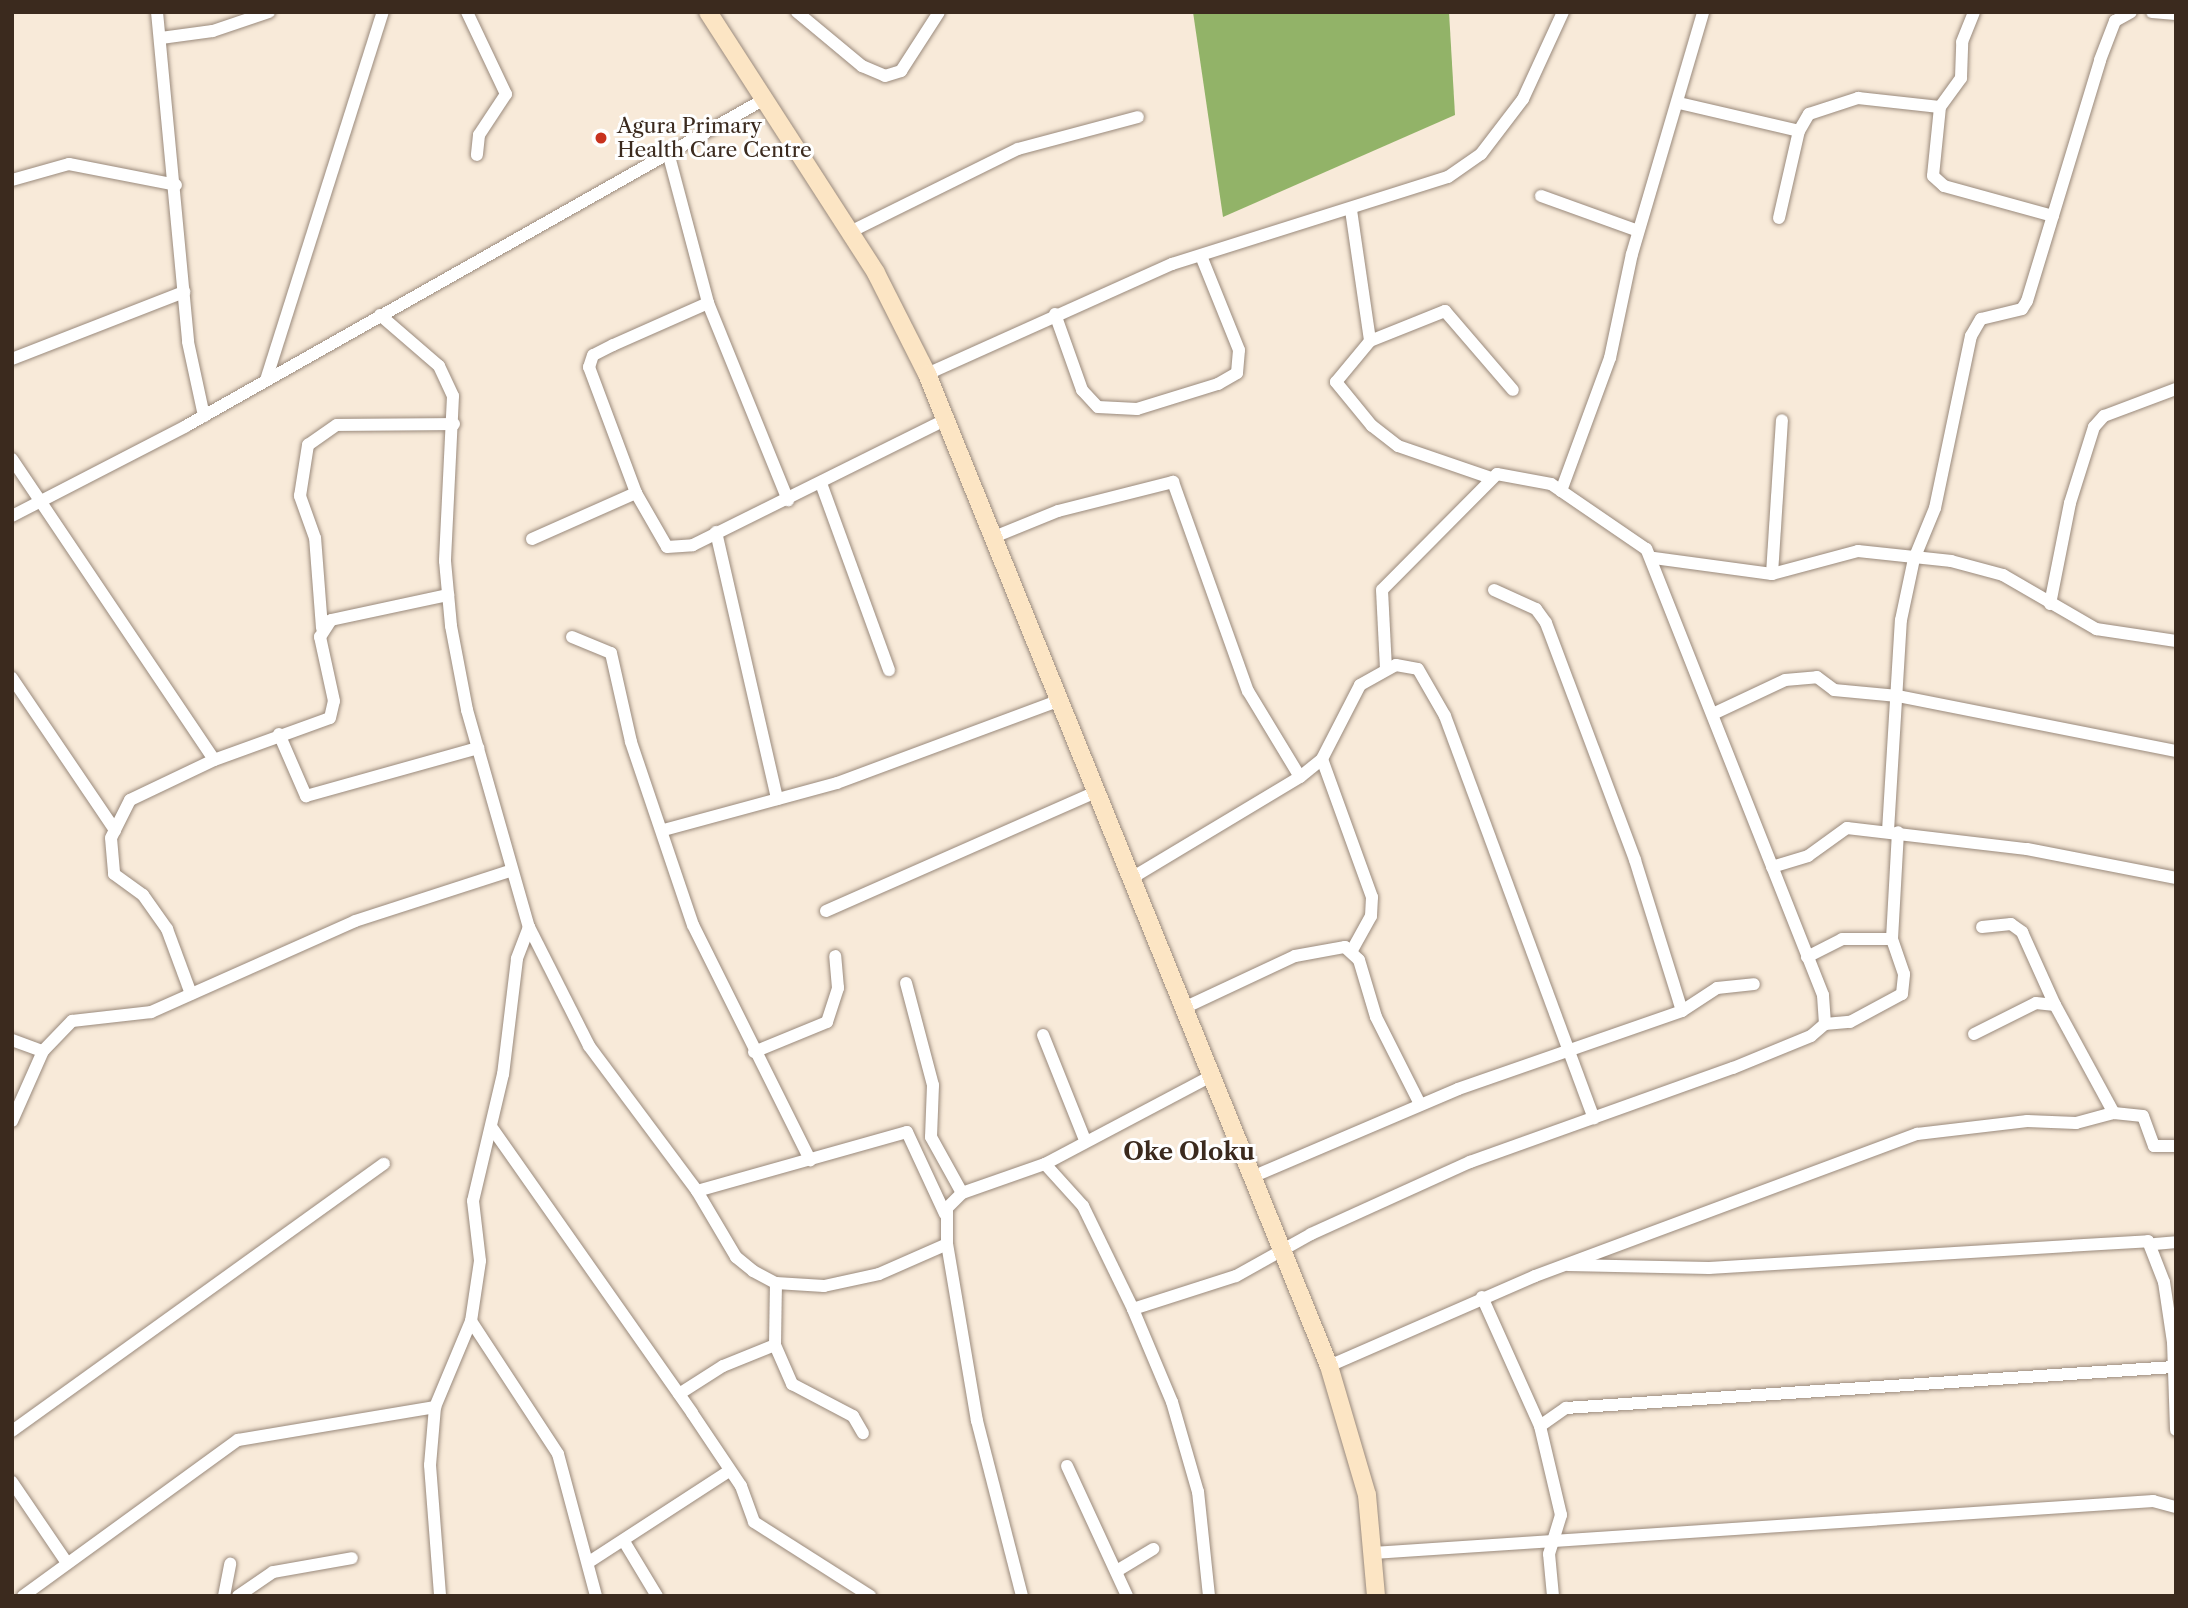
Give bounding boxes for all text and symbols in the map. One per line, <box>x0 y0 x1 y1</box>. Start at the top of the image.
place label: Agura Primary Health Care Centre <box>617 113 812 163</box>
marker: Agura Primary Health Care Centre <box>591 128 611 148</box>
district label: Oke Oloku <box>1123 1138 1255 1166</box>

